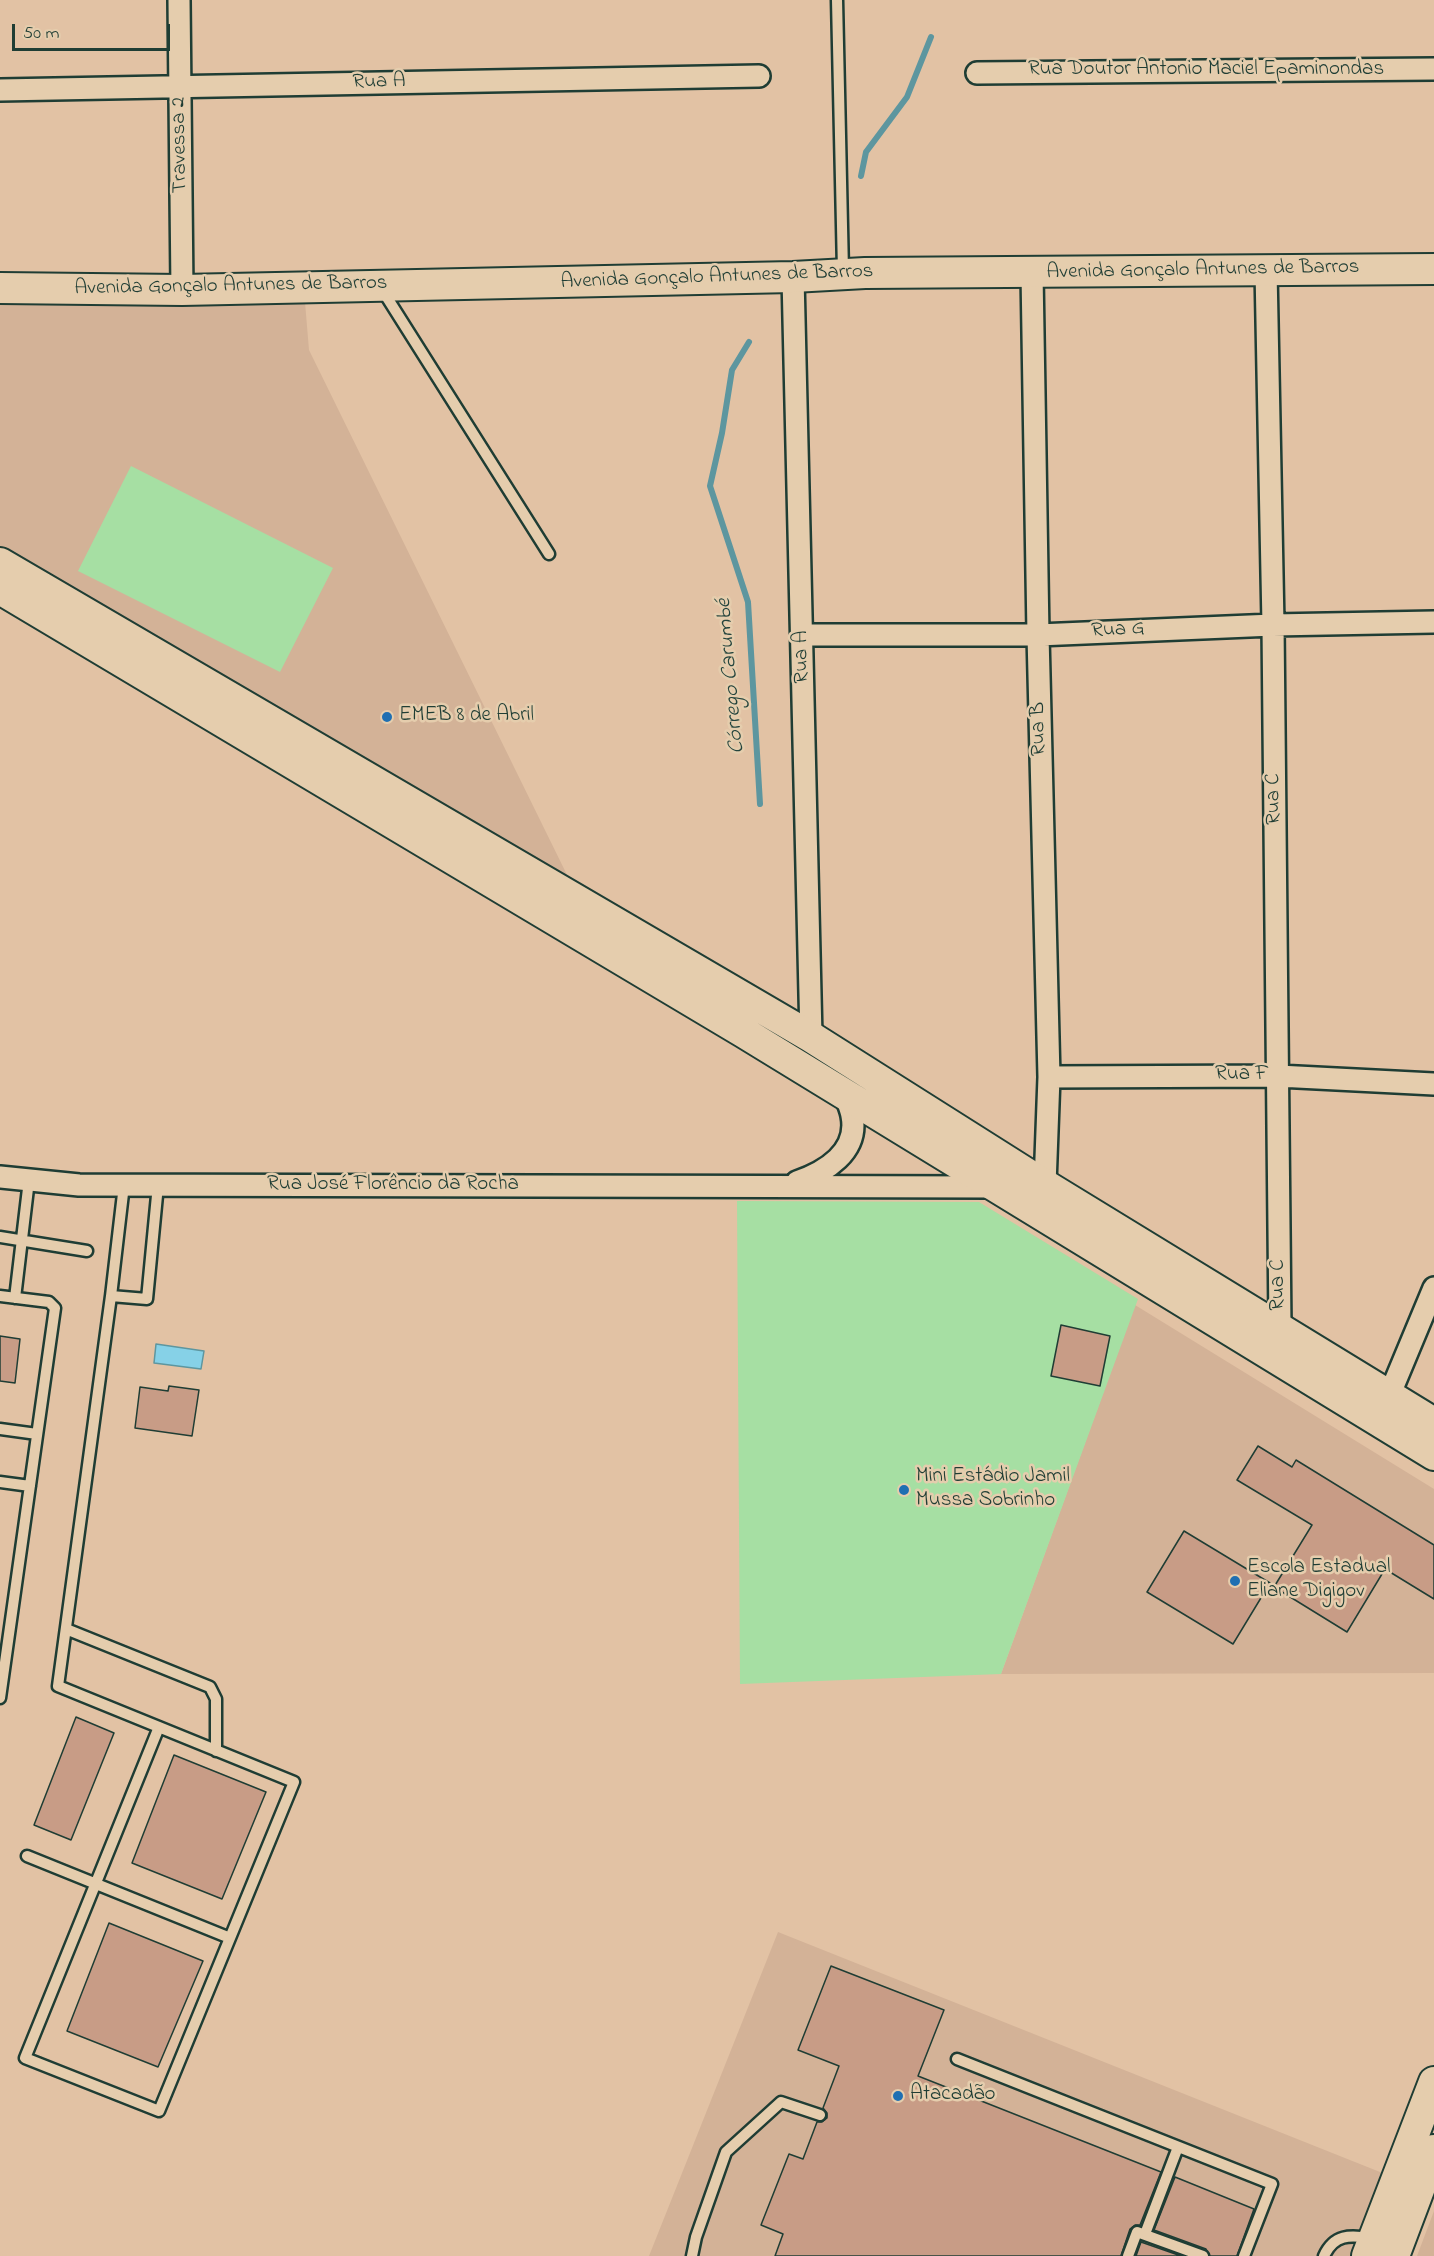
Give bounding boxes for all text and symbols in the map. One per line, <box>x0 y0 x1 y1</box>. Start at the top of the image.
scale bar <box>15 12 172 50</box>
text: 50 m <box>23 21 60 47</box>
street label: Rua Doutor Antonio Maciel Epaminondas <box>1028 58 1384 84</box>
street label: Rua A <box>352 70 406 96</box>
street label: Travessa 2 <box>168 97 194 193</box>
street label: Avenida Gonçalo Antunes de Barros <box>1046 256 1360 286</box>
street label: Avenida Gonçalo Antunes de Barros <box>560 260 874 296</box>
street label: Avenida Gonçalo Antunes de Barros <box>74 272 388 302</box>
water label: Córrego Carumbé <box>712 597 752 755</box>
street label: Rua G <box>1091 617 1145 645</box>
street label: Rua A <box>790 630 816 684</box>
street label: Rua B <box>1027 702 1053 756</box>
place label: EMEB 8 de Abril <box>399 704 534 730</box>
marker: EMEB 8 de Abril <box>380 710 394 724</box>
street label: Rua C <box>1262 773 1288 825</box>
street label: Rua F <box>1215 1063 1269 1089</box>
street label: Rua José Florêncio da Rocha <box>267 1173 519 1199</box>
street label: Rua C <box>1267 1259 1293 1311</box>
place label: Mini Estádio Jamil Mussa Sobrinho <box>916 1465 1070 1515</box>
marker: Mini Estádio Jamil Mussa Sobrinho <box>897 1483 911 1497</box>
place label: Escola Estadual Eliane Digigov <box>1247 1556 1391 1606</box>
marker: Escola Estadual Eliane Digigov <box>1228 1574 1242 1588</box>
place label: Atacadão <box>910 2083 995 2109</box>
marker: Atacadão <box>891 2089 905 2103</box>

